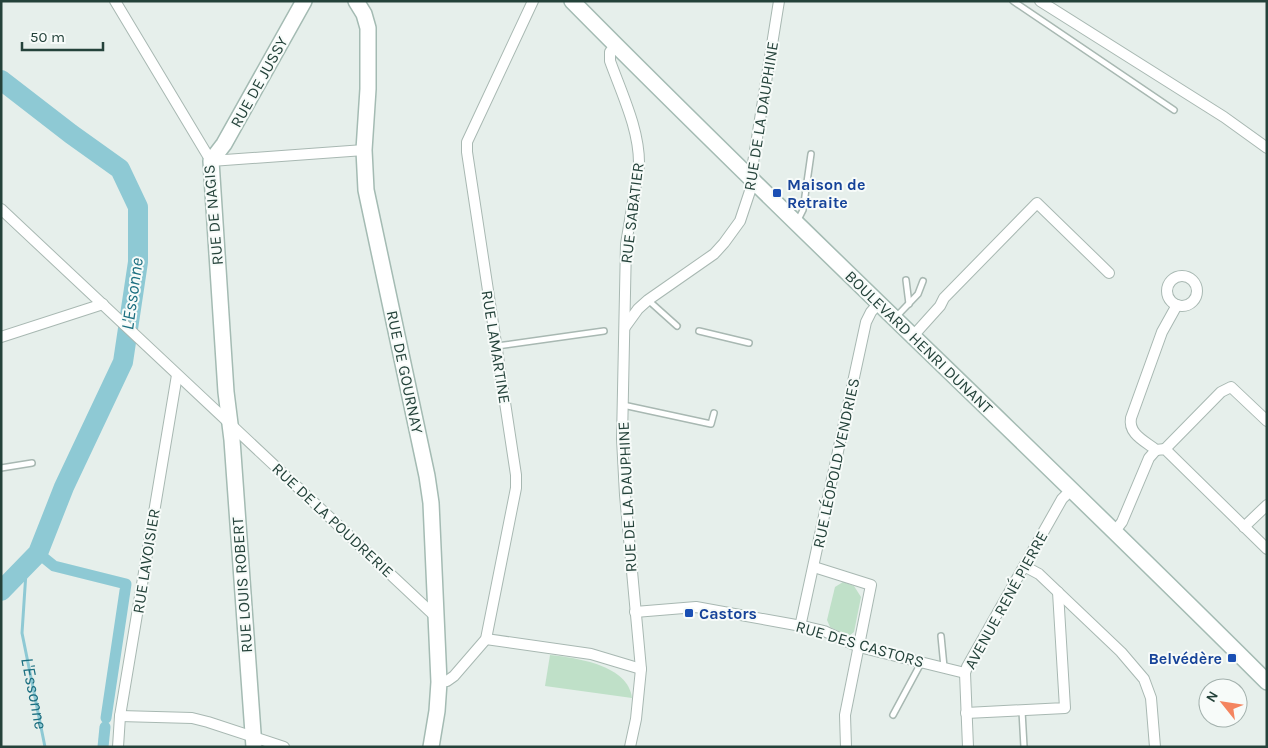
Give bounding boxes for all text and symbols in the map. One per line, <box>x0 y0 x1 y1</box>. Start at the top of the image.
scale bar <box>22 20 104 52</box>
text: 50 m <box>30 28 65 46</box>
street label: RUE DE JUSSY <box>226 33 292 131</box>
street label: RUE DE LA DAUPHINE <box>740 40 782 192</box>
street label: RUE SABATIER <box>616 161 648 265</box>
street label: RUE DE NAGIS <box>199 164 227 266</box>
place label: Maison de Retraite <box>787 175 865 212</box>
marker: Maison de Retraite <box>771 187 783 199</box>
water label: L'Essonne <box>116 257 148 331</box>
street label: BOULEVARD HENRI DUNANT <box>841 266 997 418</box>
street label: RUE LAMARTINE <box>478 289 514 405</box>
street label: RUE DE GOURNAY <box>383 309 427 436</box>
street label: RUE LÉOPOLD VENDRIES <box>809 376 863 550</box>
street label: RUE DE LA DAUPHINE <box>614 421 640 573</box>
street label: RUE DE LA POUDRERIE <box>268 459 398 581</box>
street label: RUE LAVOISIER <box>128 507 164 615</box>
street label: RUE LOUIS ROBERT <box>228 516 256 654</box>
street label: AVENUE RENÉ PIERRE <box>960 528 1052 672</box>
place label: Castors <box>699 604 757 623</box>
marker: Castors <box>683 607 695 619</box>
street label: RUE DES CASTORS <box>794 617 926 671</box>
place label: Belvédère <box>1148 649 1222 668</box>
marker: Belvédère <box>1226 652 1238 664</box>
water label: L'Essonne <box>16 655 52 731</box>
north arrow <box>1198 678 1248 728</box>
text: N <box>1202 688 1222 705</box>

